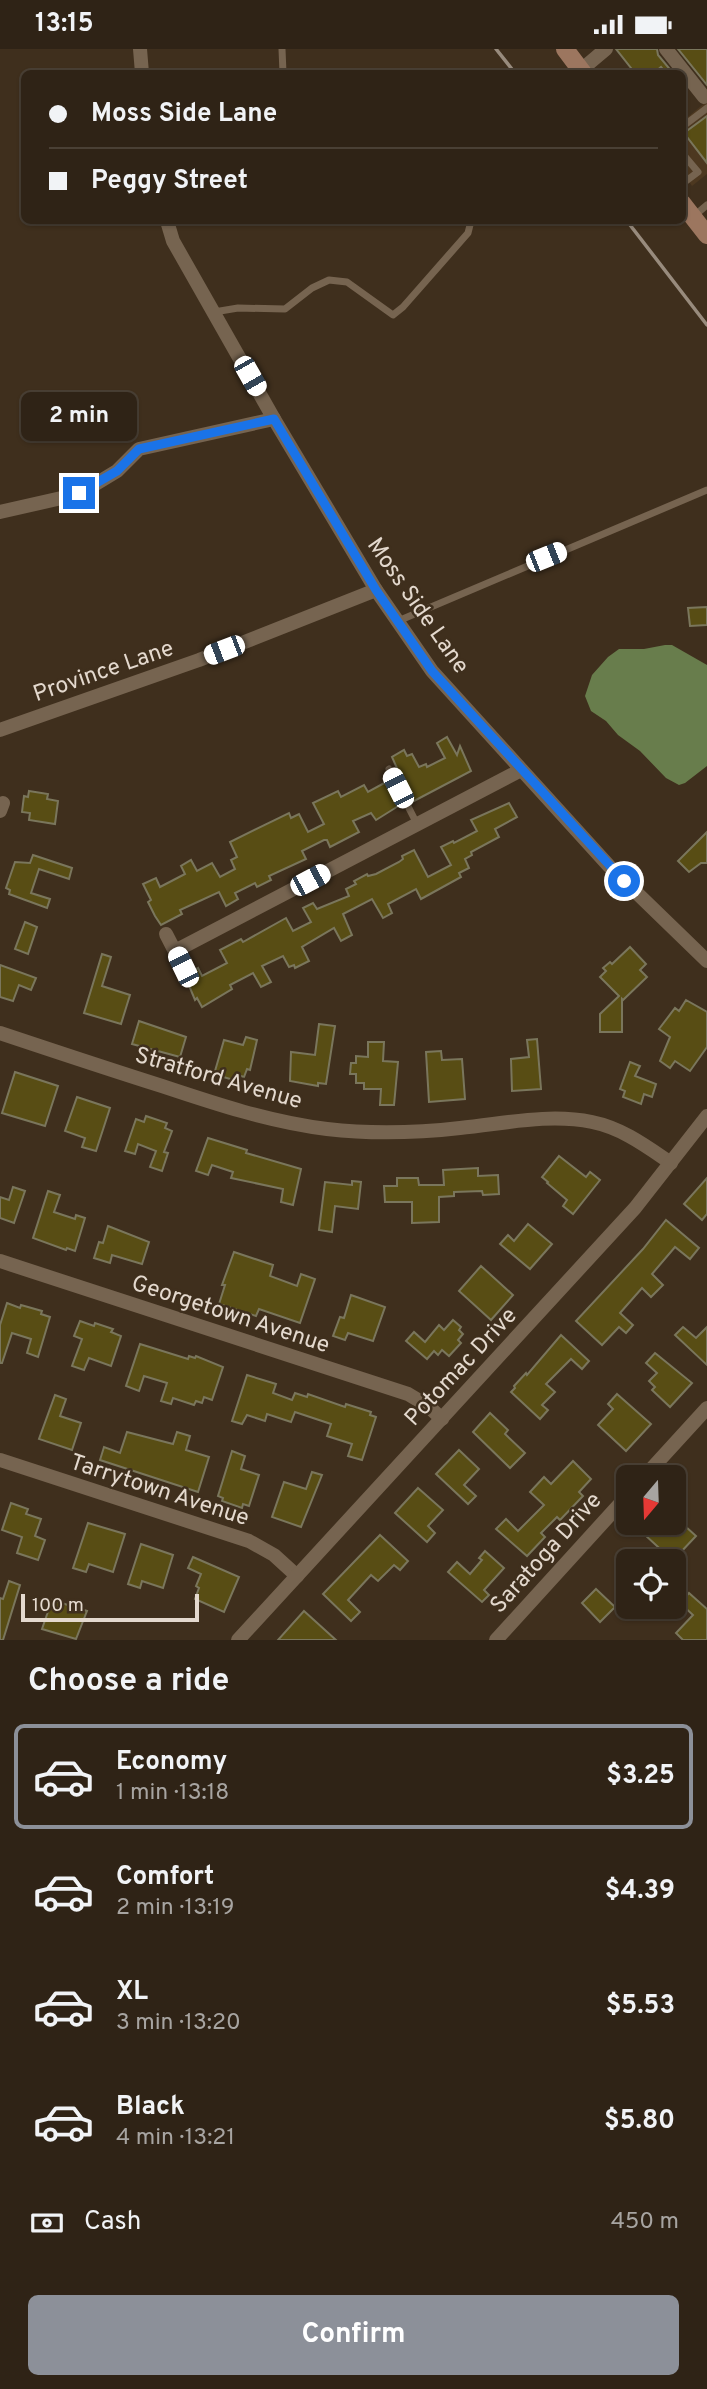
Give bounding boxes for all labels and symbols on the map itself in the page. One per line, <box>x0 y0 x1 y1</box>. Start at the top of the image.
car <box>231 353 270 399</box>
callout: 2 min <box>21 391 137 441</box>
route end <box>63 477 95 509</box>
street label: Moss Side Lane <box>359 533 475 680</box>
car <box>523 539 570 575</box>
car <box>201 633 248 667</box>
street label: Province Lane <box>30 635 178 710</box>
car <box>380 765 417 811</box>
car <box>287 861 334 899</box>
route start <box>608 865 640 897</box>
car <box>165 944 202 990</box>
street label: Stratford Avenue <box>131 1042 305 1117</box>
street label: Georgetown Avenue <box>128 1270 333 1361</box>
street label: Potomac Drive <box>399 1302 524 1433</box>
street label: Tarrytown Avenue <box>66 1449 252 1534</box>
north arrow <box>616 1465 686 1535</box>
street label: Saratoga Drive <box>485 1487 609 1620</box>
scale bar <box>21 1591 200 1623</box>

